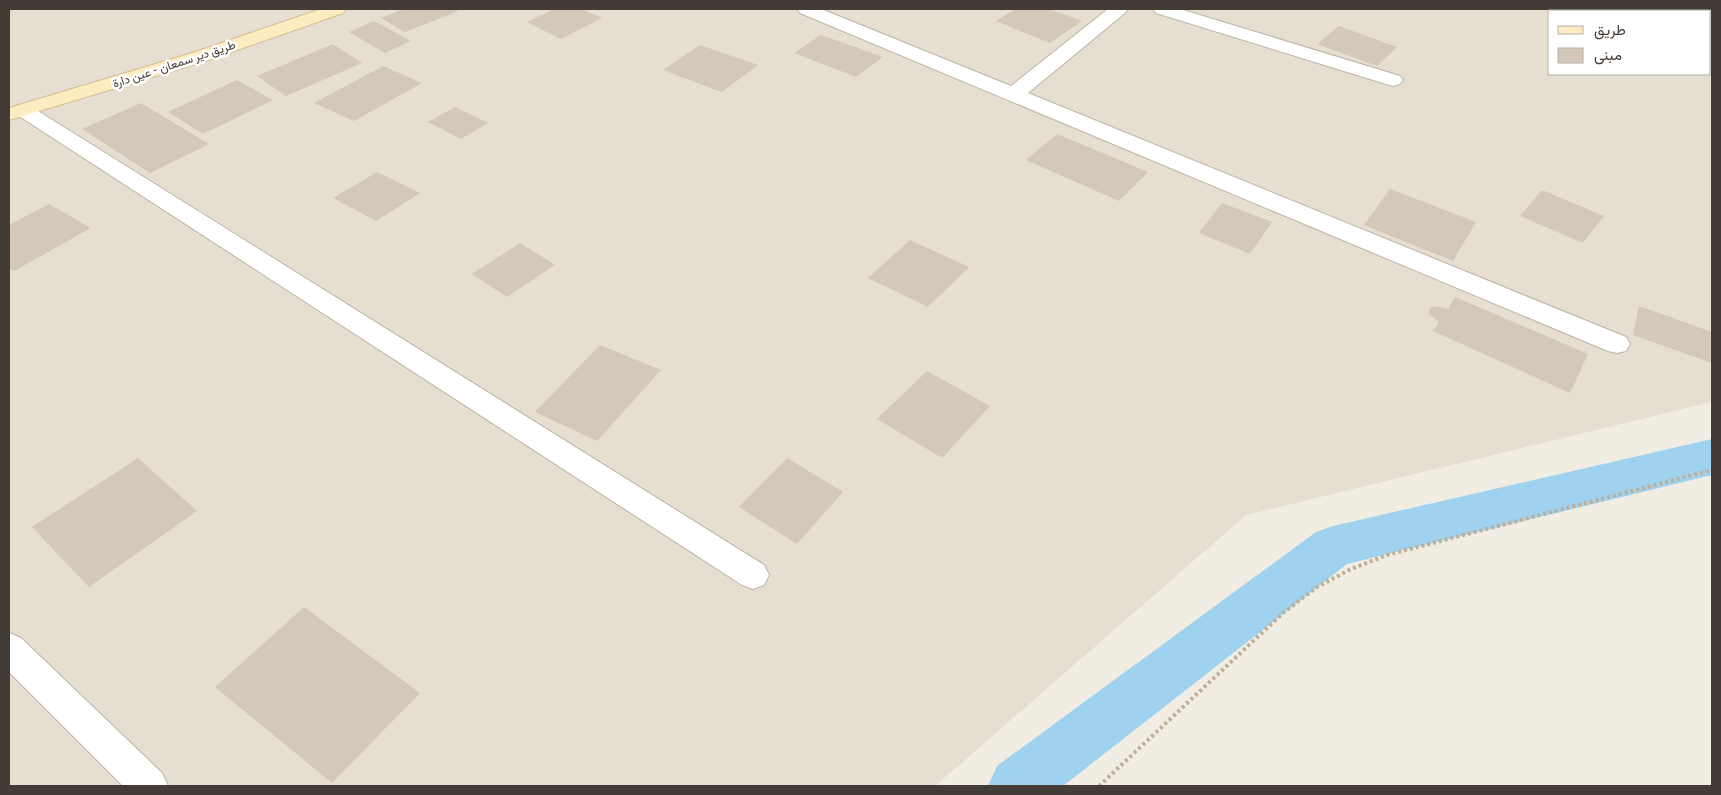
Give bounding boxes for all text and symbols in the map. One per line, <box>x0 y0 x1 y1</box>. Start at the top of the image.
legend <box>1548 10 1711 75</box>
text: طريق <box>1594 19 1626 40</box>
street label: طريق دير سمعان - عين دارة <box>110 36 238 91</box>
text: مبنى <box>1594 44 1622 65</box>

